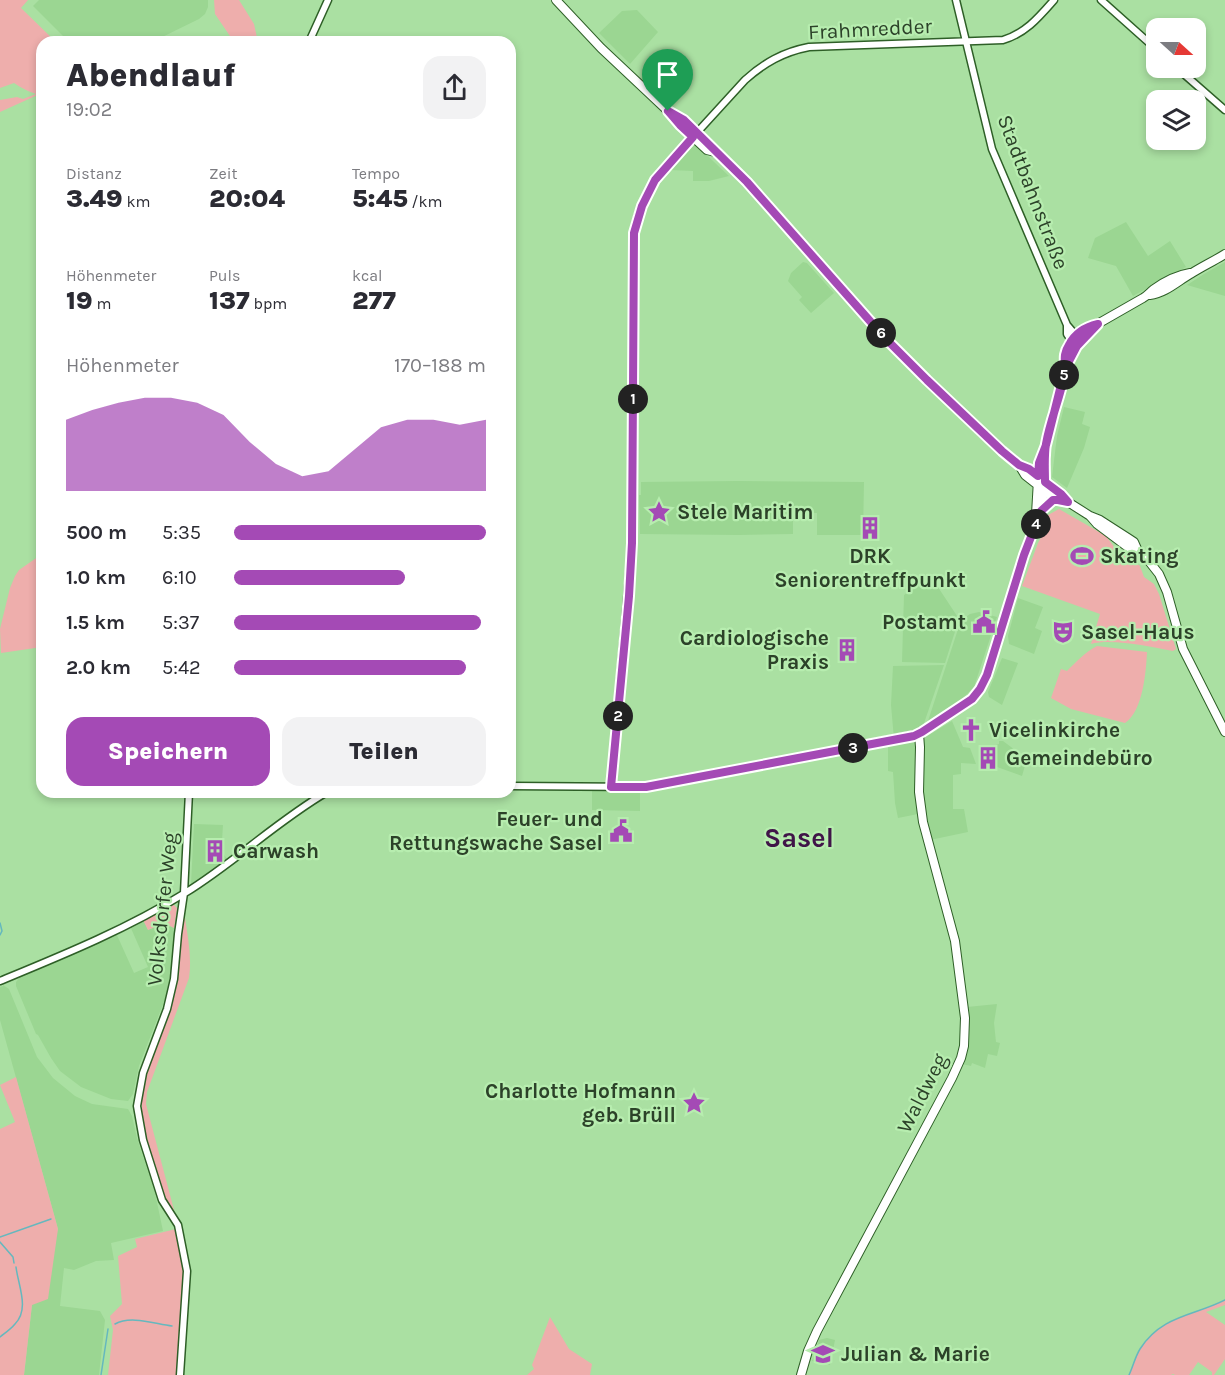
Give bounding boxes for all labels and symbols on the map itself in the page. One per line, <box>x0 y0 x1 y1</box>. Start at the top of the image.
street label: Frahmredder <box>807 14 933 44</box>
north arrow <box>1146 18 1206 78</box>
pin <box>642 49 693 111</box>
street label: Stadtbahnstraße <box>992 111 1074 273</box>
pin: 6 <box>866 318 896 348</box>
pin: 5 <box>1049 360 1079 390</box>
pin: 1 <box>618 384 648 414</box>
place icon: Stele Maritim <box>646 499 672 525</box>
place label: Stele Maritim <box>677 500 814 524</box>
pin: 4 <box>1021 509 1051 539</box>
building icon: DRK Seniorentreffpunkt <box>857 515 883 541</box>
sports icon: Skating <box>1069 543 1095 569</box>
place label: DRK Seniorentreffpunkt <box>774 544 966 592</box>
place label: Skating <box>1100 544 1179 568</box>
public building icon: Postamt <box>971 609 997 635</box>
place label: Postamt <box>882 610 966 634</box>
theatre icon: Sasel-Haus <box>1050 619 1076 645</box>
place label: Sasel-Haus <box>1081 620 1194 644</box>
place label: Cardiologische Praxis <box>680 626 829 674</box>
building icon: Cardiologische Praxis <box>834 637 860 663</box>
pin: 2 <box>603 701 633 731</box>
church icon: Vicelinkirche <box>958 717 984 743</box>
place label: Vicelinkirche <box>989 718 1120 742</box>
pin: 3 <box>838 733 868 763</box>
building icon: Gemeindebüro <box>975 745 1001 771</box>
place label: Gemeindebüro <box>1006 746 1153 770</box>
place label: Feuer- und Rettungswache Sasel <box>389 807 603 855</box>
public building icon: Feuer- und Rettungswache Sasel <box>608 818 634 844</box>
district label: Sasel <box>764 822 834 854</box>
street label: Volksdorfer Weg <box>142 831 182 987</box>
building icon: Carwash <box>202 838 228 864</box>
place label: Carwash <box>233 839 319 863</box>
street label: Waldweg <box>892 1049 952 1137</box>
place label: Charlotte Hofmann geb. Brüll <box>485 1079 676 1127</box>
place icon: Charlotte Hofmann geb. Brüll <box>681 1090 707 1116</box>
school or university icon: Julian & Marie <box>810 1341 836 1367</box>
place label: Julian & Marie <box>841 1342 990 1366</box>

